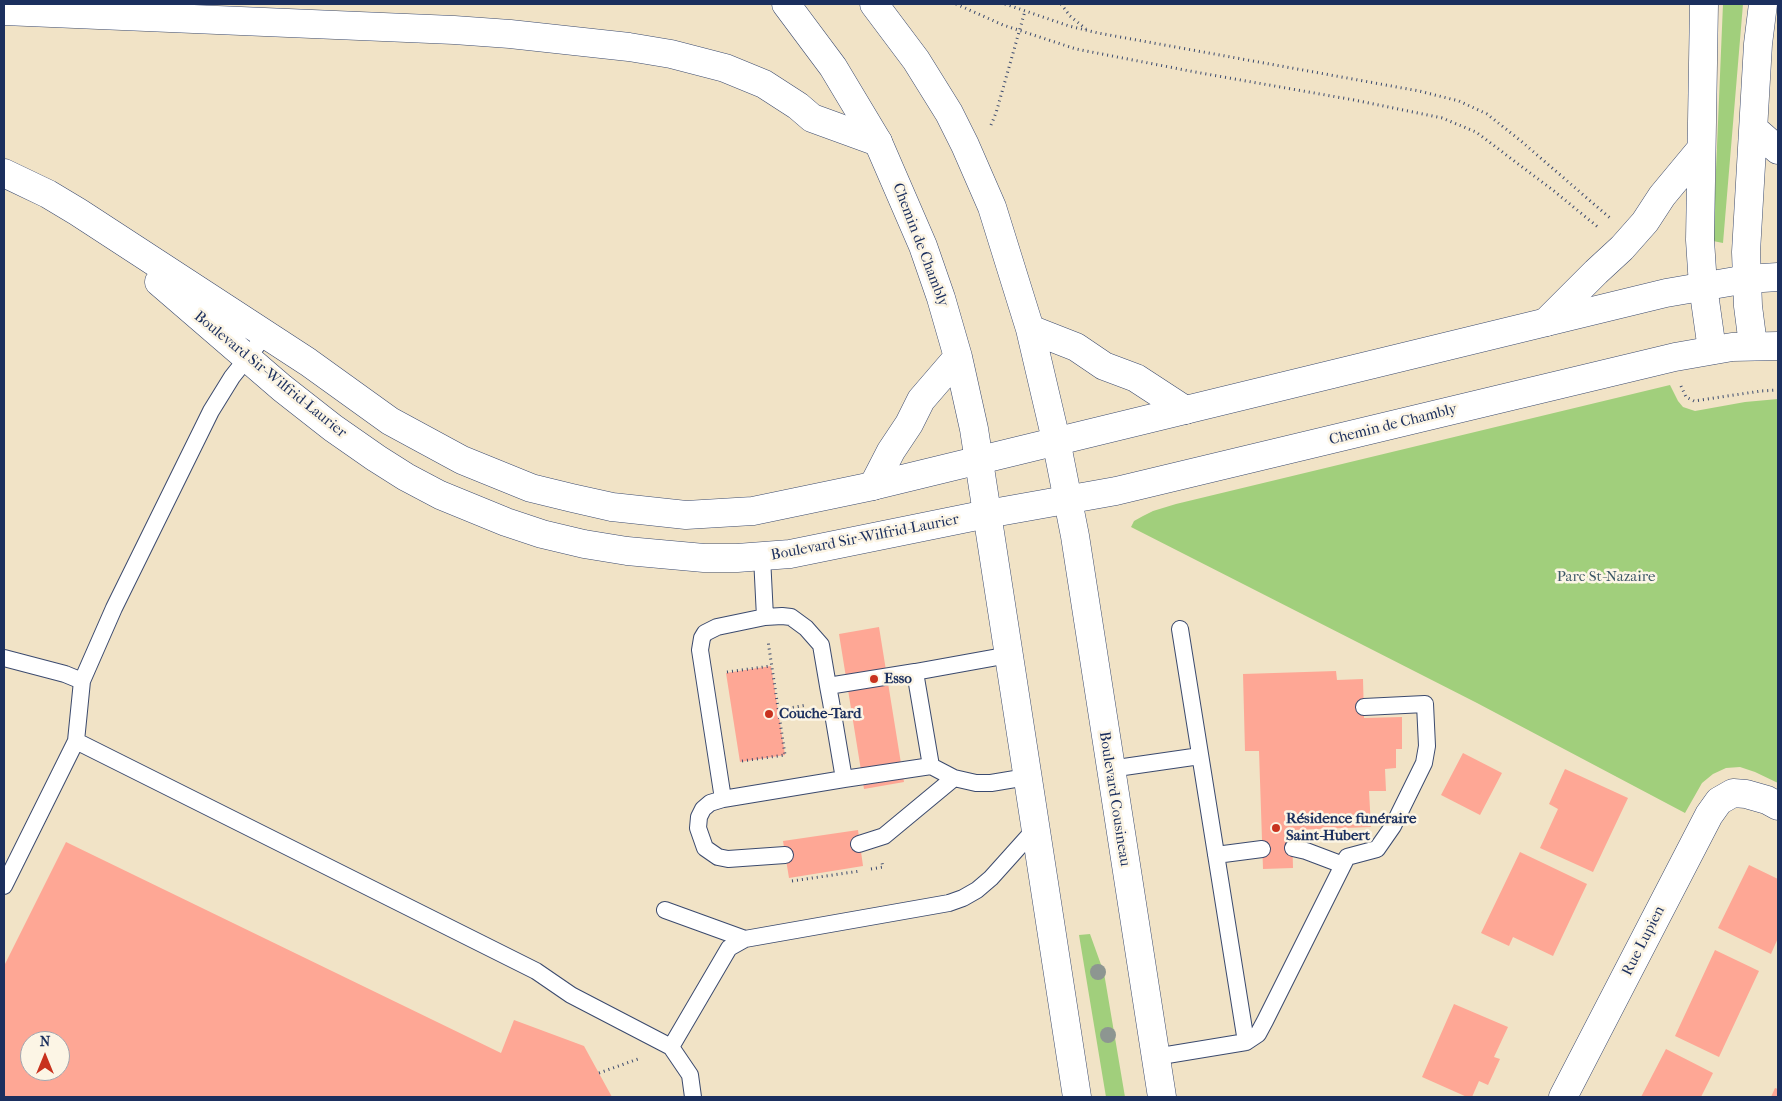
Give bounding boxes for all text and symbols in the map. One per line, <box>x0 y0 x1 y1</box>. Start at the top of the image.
street label: Chemin de Chambly <box>888 181 952 309</box>
street label: Boulevard Sir-Wilfrid-Laurier <box>190 308 350 442</box>
street label: Chemin de Chambly <box>1327 400 1459 450</box>
street label: Boulevard Sir-Wilfrid-Laurier <box>769 511 961 565</box>
park label: Parc St-Nazaire <box>1557 568 1655 586</box>
place label: Esso <box>884 670 912 688</box>
marker: Esso <box>868 673 880 685</box>
place label: Couche-Tard <box>779 705 861 723</box>
marker: Couche-Tard <box>763 708 775 720</box>
street label: Boulevard Cousineau <box>1094 730 1134 868</box>
place label: Résidence funéraire Saint-Hubert <box>1286 810 1417 845</box>
marker: Résidence funéraire Saint-Hubert <box>1270 822 1282 834</box>
street label: Rue Lupien <box>1619 903 1669 979</box>
north arrow <box>20 1031 70 1081</box>
text: N <box>40 1033 50 1050</box>

